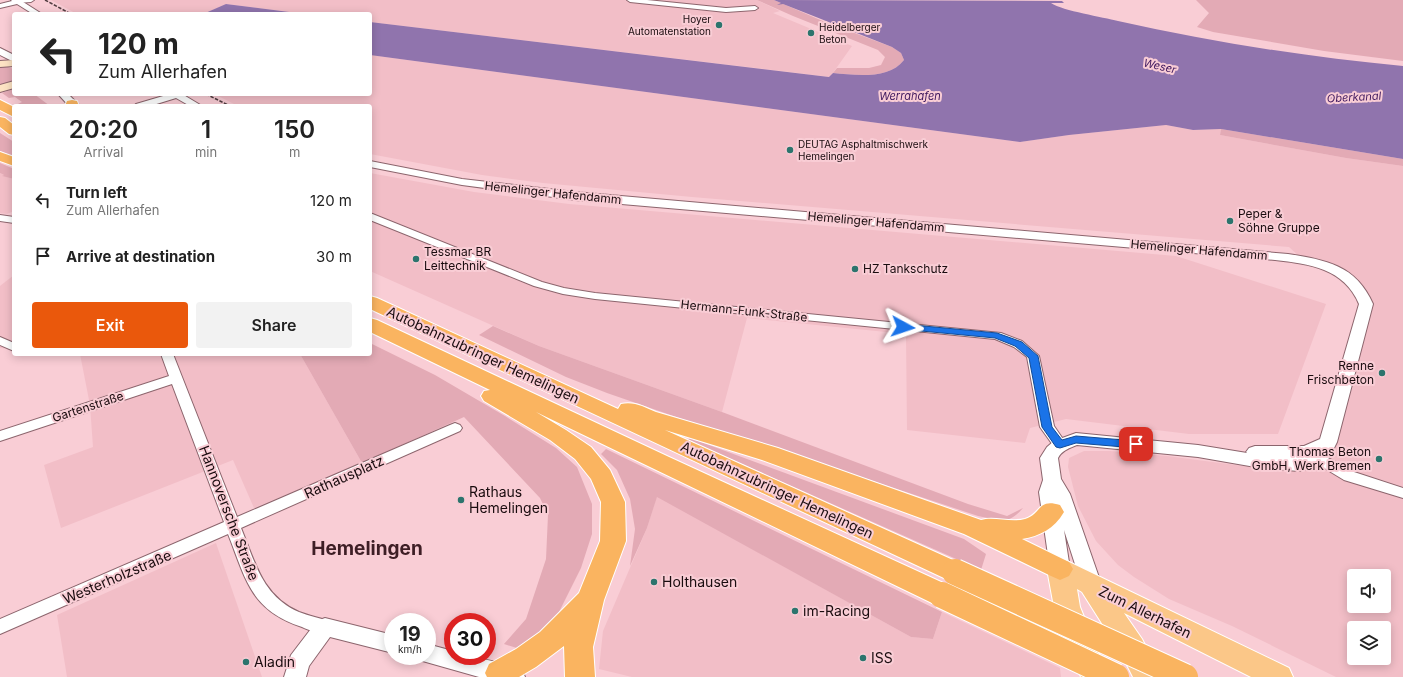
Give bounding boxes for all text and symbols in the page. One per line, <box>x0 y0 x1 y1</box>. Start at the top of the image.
place label: Hoyer Automatenstation <box>628 13 711 37</box>
marker: Hoyer Automatenstation <box>714 20 724 30</box>
place label: Heidelberger Beton <box>819 21 881 45</box>
text: 120 m <box>98 27 179 61</box>
icon: left <box>32 28 84 80</box>
marker: Heidelberger Beton <box>806 28 816 38</box>
water label: Weser <box>1142 55 1178 77</box>
text: Zum Allerhafen <box>98 61 228 82</box>
water label: Werrahafen <box>879 89 941 103</box>
water label: Oberkanal <box>1327 89 1382 105</box>
text: 20:20 <box>69 115 138 144</box>
text: 1 <box>201 115 211 144</box>
text: 150 <box>274 115 315 144</box>
place label: DEUTAG Asphaltmischwerk Hemelingen <box>798 138 929 162</box>
text: Arrival <box>83 144 123 160</box>
text: min <box>195 144 217 160</box>
text: m <box>289 144 300 160</box>
marker: DEUTAG Asphaltmischwerk Hemelingen <box>785 145 795 155</box>
street label: Hemelinger Hafendamm <box>484 178 622 207</box>
text: Turn left <box>66 183 127 202</box>
icon: left <box>32 189 54 211</box>
text: 120 m <box>310 191 352 210</box>
text: Zum Allerhafen <box>66 202 160 218</box>
place label: Peper & Söhne Gruppe <box>1238 206 1320 235</box>
street label: Hemelinger Hafendamm <box>807 208 945 235</box>
marker: Peper & Söhne Gruppe <box>1225 216 1235 226</box>
street label: Hemelinger Hafendamm <box>1130 236 1268 263</box>
place label: Tessmar BR Leittechnik <box>424 244 491 273</box>
icon: arrive <box>32 245 54 267</box>
text: Arrive at destination <box>66 247 215 266</box>
text: 30 m <box>316 247 352 266</box>
marker: Tessmar BR Leittechnik <box>411 254 421 264</box>
place label: HZ Tankschutz <box>863 261 948 276</box>
marker: HZ Tankschutz <box>850 264 860 274</box>
street label: Hermann-Funk-Straße <box>680 296 808 325</box>
button: Exit <box>32 302 188 348</box>
button: Share <box>196 302 352 348</box>
street label: Autobahnzubringer Hemelingen <box>384 302 582 407</box>
position arrow <box>882 306 924 348</box>
place label: Renne Frischbeton <box>1307 358 1374 387</box>
marker: Renne Frischbeton <box>1377 368 1387 378</box>
street label: Gartenstraße <box>50 388 125 425</box>
pin <box>1119 427 1153 461</box>
icon: arrive <box>1125 433 1147 455</box>
street label: Autobahnzubringer Hemelingen <box>678 437 876 542</box>
street label: Hannoversche Straße <box>196 443 263 583</box>
place label: Thomas Beton GmbH, Werk Bremen <box>1252 444 1371 473</box>
street label: Rathausplatz <box>301 451 386 502</box>
marker: Thomas Beton GmbH, Werk Bremen <box>1374 454 1384 464</box>
place label: Rathaus Hemelingen <box>469 483 548 516</box>
marker: Rathaus Hemelingen <box>456 495 466 505</box>
district label: Hemelingen <box>311 537 423 560</box>
street label: Westerholzstraße <box>60 546 174 607</box>
map controls <box>1347 569 1391 665</box>
button: sound <box>1347 569 1391 613</box>
place label: Holthausen <box>662 573 737 590</box>
marker: Holthausen <box>649 577 659 587</box>
street label: Zum Allerhafen <box>1096 582 1194 641</box>
place label: im-Racing <box>803 602 870 619</box>
marker: im-Racing <box>790 606 800 616</box>
speed limit sign: 30 <box>444 613 496 665</box>
button: layers <box>1347 621 1391 665</box>
text: 19 <box>399 622 421 646</box>
text: km/h <box>398 643 422 655</box>
place label: ISS <box>871 649 893 666</box>
place label: Aladin <box>254 653 295 670</box>
marker: ISS <box>858 653 868 663</box>
marker: Aladin <box>241 657 251 667</box>

